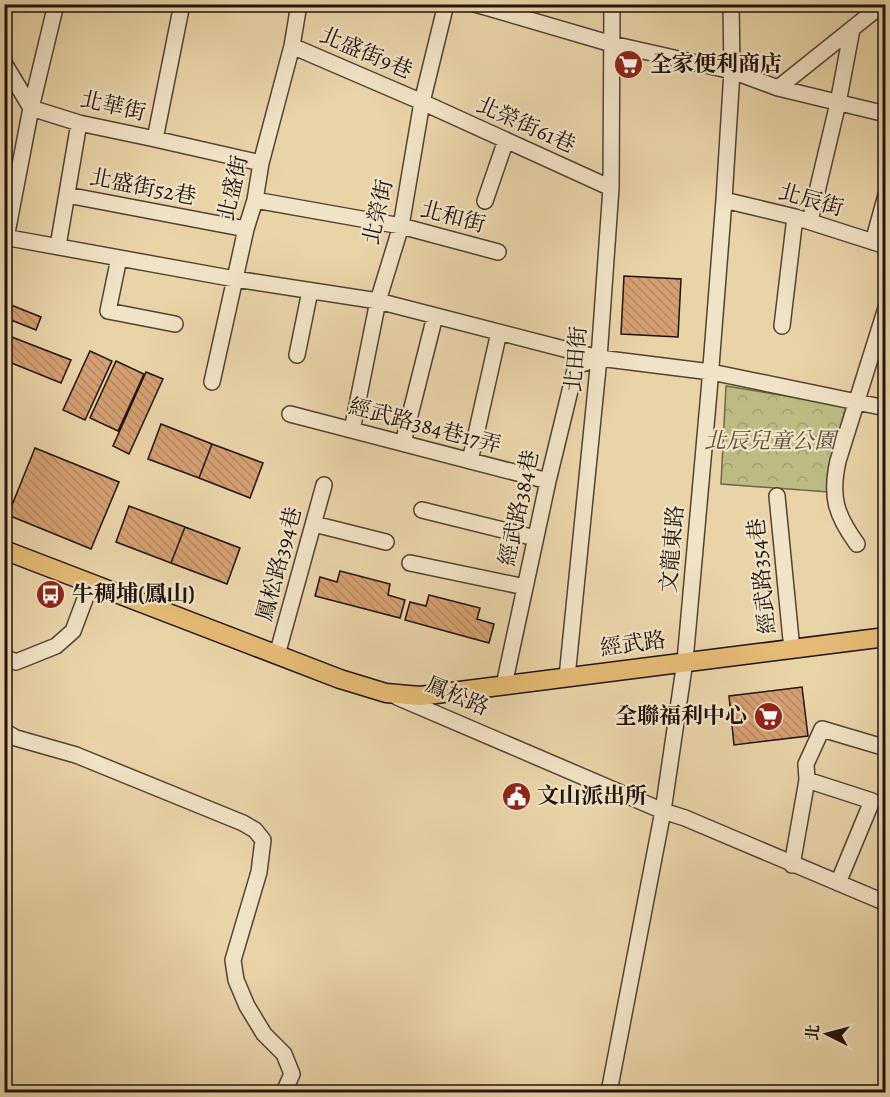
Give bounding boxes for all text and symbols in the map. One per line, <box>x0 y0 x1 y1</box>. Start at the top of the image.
street label: 北盛街9巷 <box>315 20 417 86</box>
supermarket icon: 全家便利商店 <box>613 48 645 80</box>
place label: 全家便利商店 <box>650 49 782 79</box>
street label: 北華街 <box>77 84 149 128</box>
street label: 北榮街61巷 <box>472 90 580 160</box>
street label: 北盛街 <box>211 152 255 224</box>
street label: 北盛街52巷 <box>87 162 199 212</box>
street label: 北榮街 <box>356 176 400 248</box>
street label: 北辰街 <box>775 176 847 224</box>
street label: 北和街 <box>417 194 489 240</box>
street label: 北田街 <box>558 325 594 393</box>
street label: 經武路384巷17弄 <box>346 391 504 461</box>
park label: 北辰兒童公園 <box>704 426 839 456</box>
street label: 經武路384巷 <box>492 447 546 569</box>
street label: 鳳松路394巷 <box>249 504 309 624</box>
street label: 文龍東路 <box>653 504 691 594</box>
street label: 經武路354巷 <box>741 516 783 636</box>
bus stop icon: 牛稠埔(鳳山) <box>35 578 67 610</box>
place label: 牛稠埔(鳳山) <box>72 579 195 609</box>
street label: 經武路 <box>598 625 668 663</box>
street label: 鳳松路 <box>421 669 493 723</box>
supermarket icon: 全聯福利中心 <box>752 700 784 732</box>
place label: 全聯福利中心 <box>615 701 747 731</box>
public building icon: 文山派出所 <box>500 780 532 812</box>
place label: 文山派出所 <box>537 781 647 811</box>
north arrow <box>797 1004 857 1064</box>
text: 北 <box>801 1023 825 1042</box>

